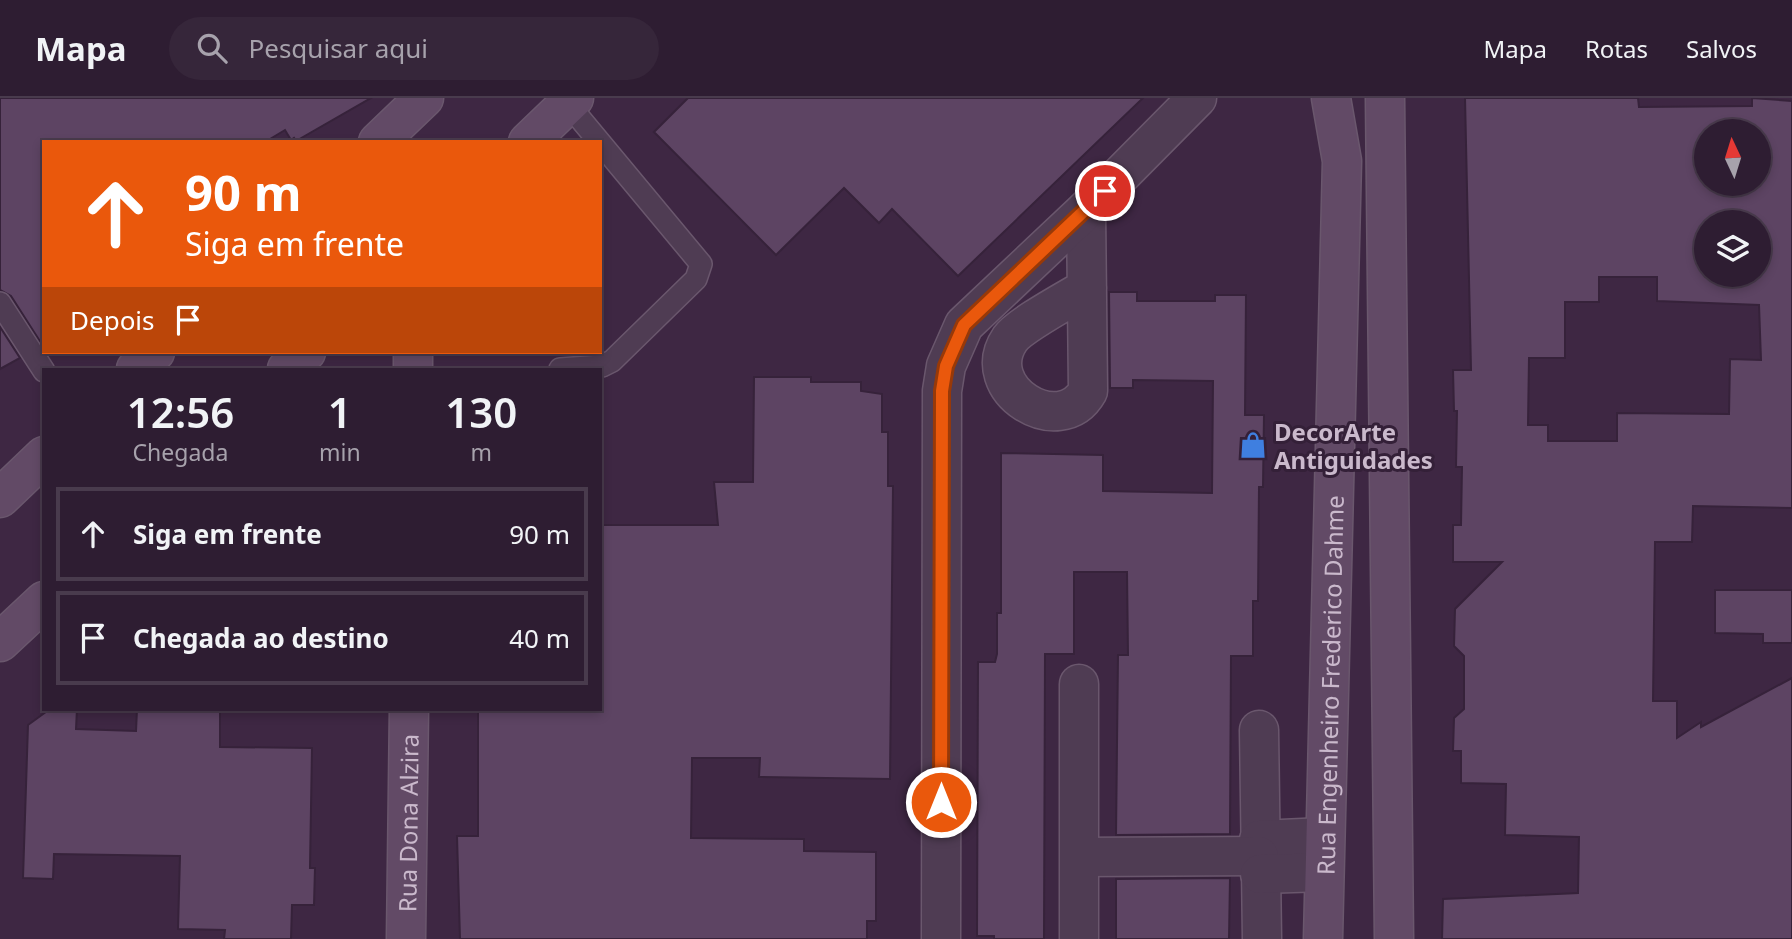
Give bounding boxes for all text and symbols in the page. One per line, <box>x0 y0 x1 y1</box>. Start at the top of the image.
search box <box>169 17 659 80</box>
text: Mapa <box>35 26 127 71</box>
icon: search <box>193 29 231 67</box>
text: Pesquisar aqui <box>249 30 428 66</box>
text: Mapa <box>1483 32 1547 65</box>
text: Rotas <box>1585 32 1648 65</box>
text: Salvos <box>1686 32 1757 65</box>
north arrow <box>1694 119 1771 196</box>
map controls <box>1694 119 1771 287</box>
text: 90 m <box>185 159 302 225</box>
pin <box>1075 161 1135 221</box>
icon: ahead <box>70 168 161 259</box>
icon: arrive <box>1086 172 1124 210</box>
button: layers <box>1694 210 1771 287</box>
text: Siga em frente <box>185 222 404 265</box>
icon: arrive <box>169 301 207 339</box>
text: Depois <box>70 302 155 338</box>
text: 12:56 <box>127 383 234 440</box>
text: 1 <box>328 383 352 440</box>
text: 130 <box>445 383 517 440</box>
place label: DecorArte Antiguidades <box>1274 415 1433 476</box>
shop icon: DecorArte Antiguidades <box>1238 430 1268 460</box>
text: Chegada <box>133 436 228 468</box>
text: min <box>319 436 361 468</box>
text: m <box>471 436 492 468</box>
street label: Rua Engenheiro Frederico Dahme <box>1308 495 1350 875</box>
icon: ahead <box>74 515 112 553</box>
text: Siga em frente <box>133 516 322 552</box>
text: 90 m <box>509 516 570 552</box>
icon: arrive <box>74 619 112 657</box>
text: Chegada ao destino <box>133 620 389 656</box>
text: 40 m <box>509 620 570 656</box>
street label: Rua Dona Alzira <box>390 734 425 912</box>
position arrow <box>904 765 978 839</box>

